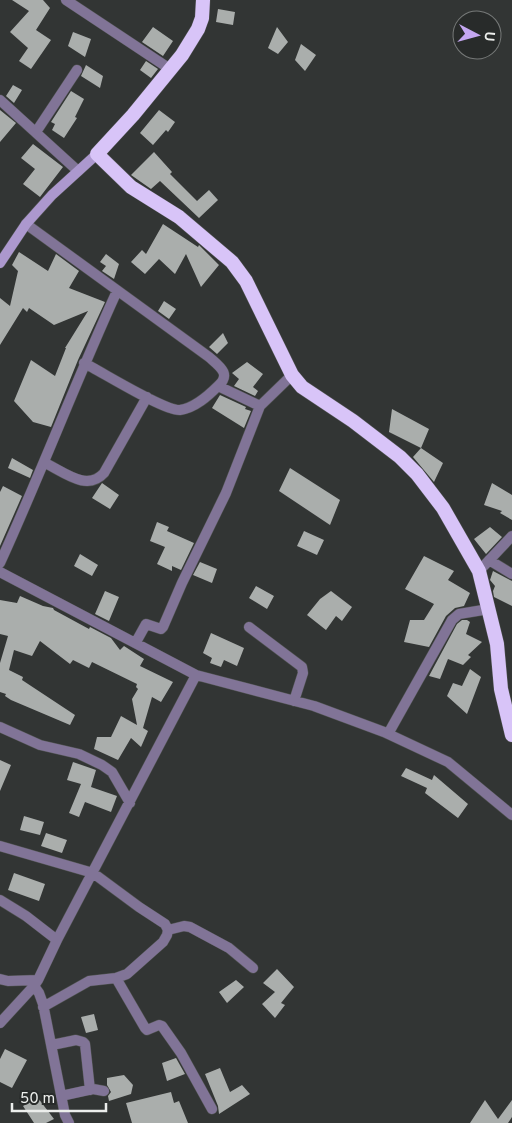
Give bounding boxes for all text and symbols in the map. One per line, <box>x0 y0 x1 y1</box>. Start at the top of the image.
north arrow <box>452 10 502 60</box>
text: U <box>479 30 497 42</box>
scale bar <box>12 1080 106 1112</box>
text: 50 m <box>20 1090 55 1109</box>

